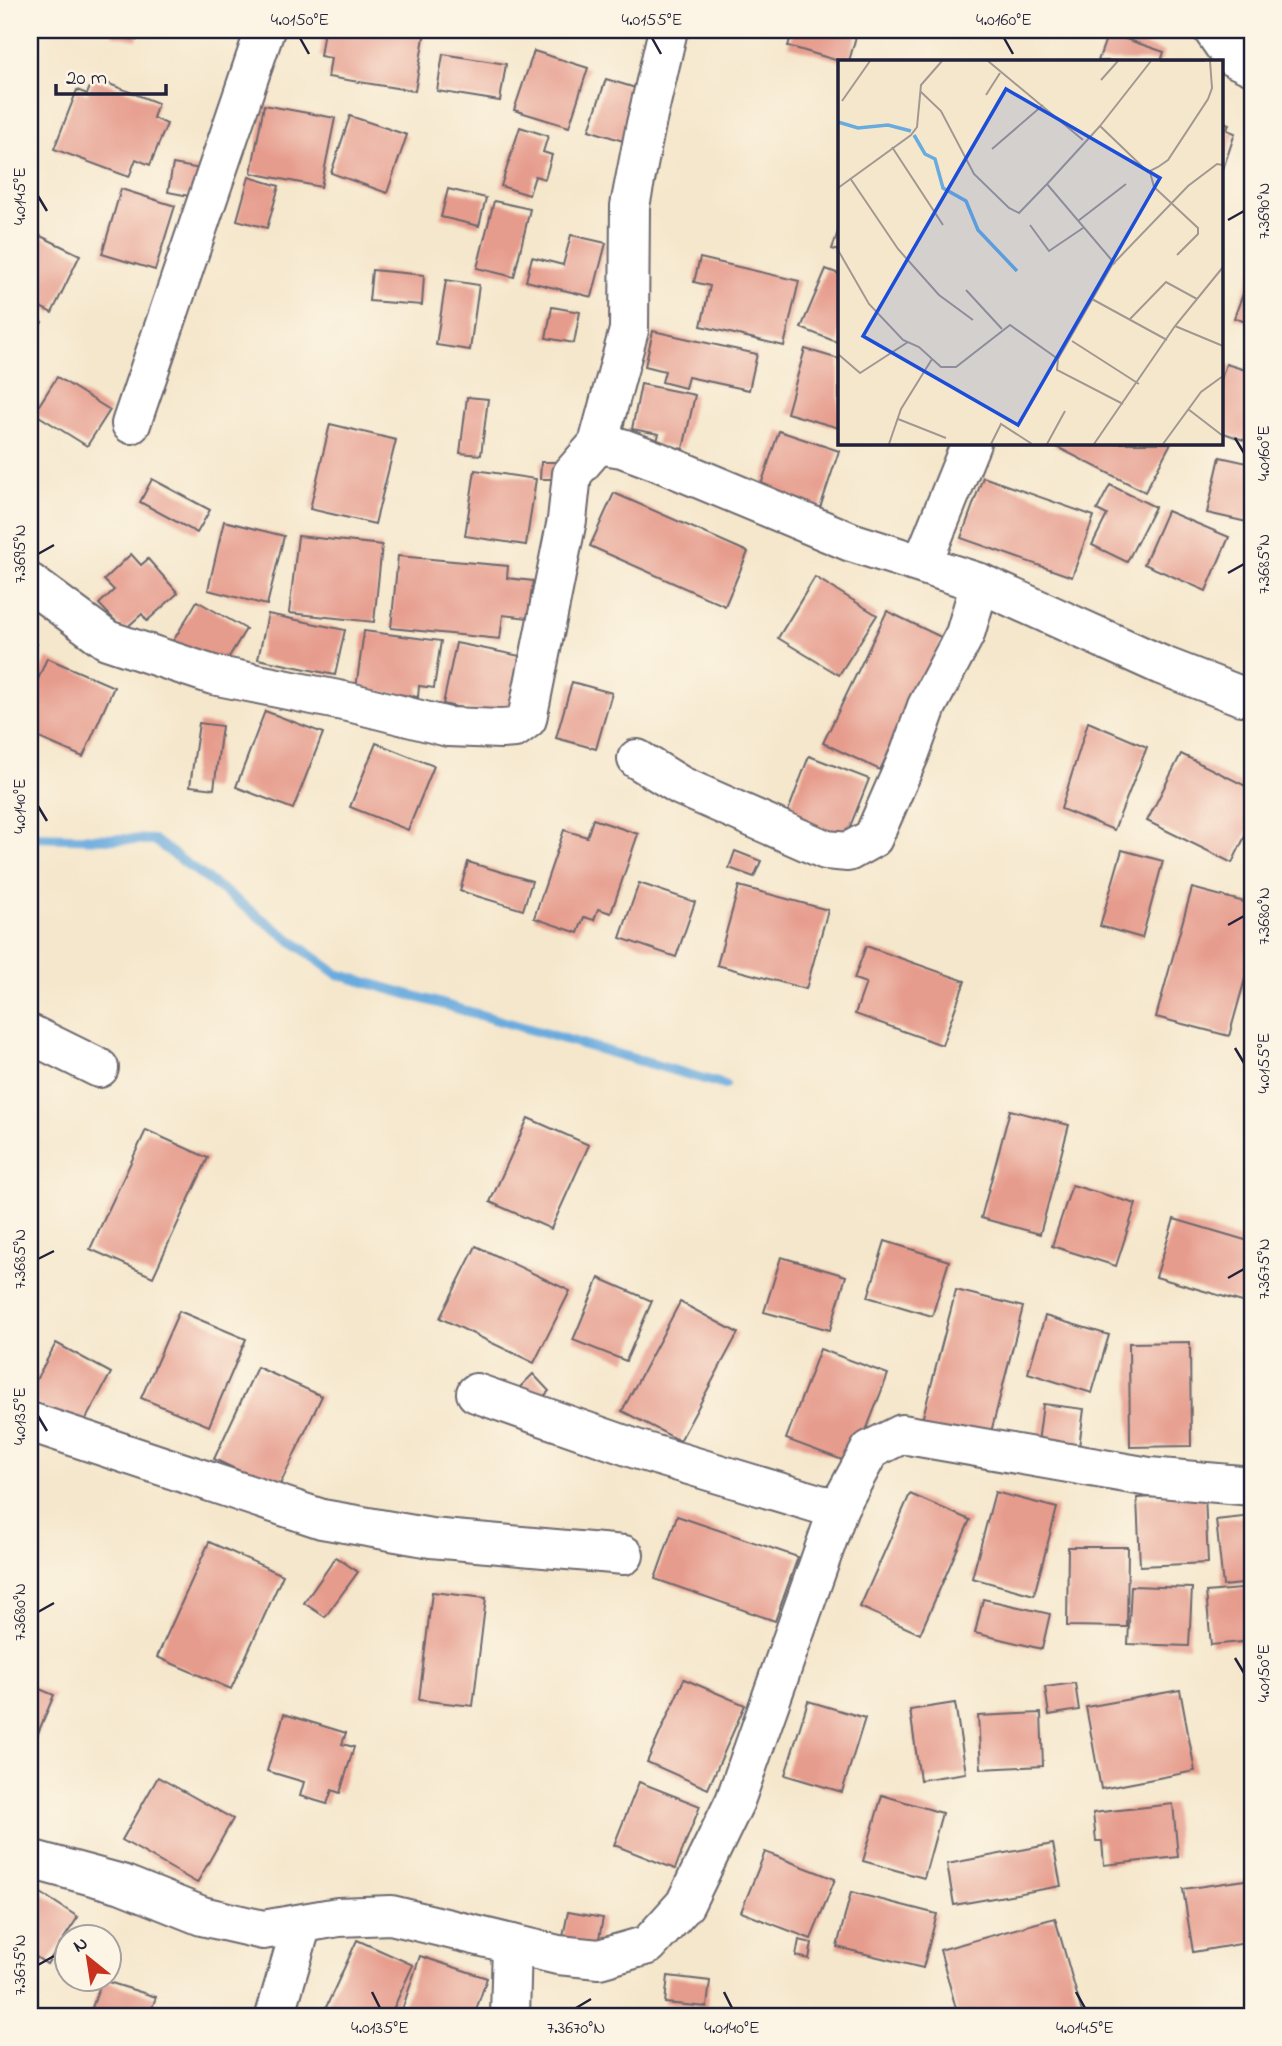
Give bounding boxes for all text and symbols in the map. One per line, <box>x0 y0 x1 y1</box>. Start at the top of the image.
text: 4.0150°E <box>271 8 329 34</box>
text: 4.0155°E <box>622 8 683 34</box>
text: 4.0160°E <box>976 8 1032 34</box>
scale bar <box>56 52 166 96</box>
inset map <box>838 60 1222 444</box>
text: 20 m <box>66 64 107 94</box>
text: 4.0145°E <box>8 167 34 225</box>
text: 7.3690°N <box>1252 183 1278 239</box>
text: 4.0160°E <box>1252 425 1278 481</box>
text: 7.3695°N <box>8 524 34 584</box>
text: 7.3685°N <box>1252 534 1278 594</box>
text: 4.0140°E <box>8 778 34 834</box>
text: 7.3680°N <box>1252 887 1278 945</box>
text: 4.0155°E <box>1252 1032 1278 1093</box>
text: 7.3685°N <box>8 1229 34 1289</box>
text: 7.3675°N <box>1252 1238 1278 1300</box>
text: 4.0135°E <box>8 1387 34 1445</box>
text: 7.3680°N <box>8 1583 34 1641</box>
text: 4.0150°E <box>1252 1644 1278 1702</box>
north arrow <box>52 1924 122 1994</box>
text: N <box>68 1930 93 1960</box>
text: 7.3675°N <box>8 1934 34 1996</box>
text: 4.0135°E <box>351 2016 409 2042</box>
text: 7.3670°N <box>547 2016 605 2042</box>
text: 4.0140°E <box>704 2016 760 2042</box>
text: 4.0145°E <box>1056 2016 1114 2042</box>

